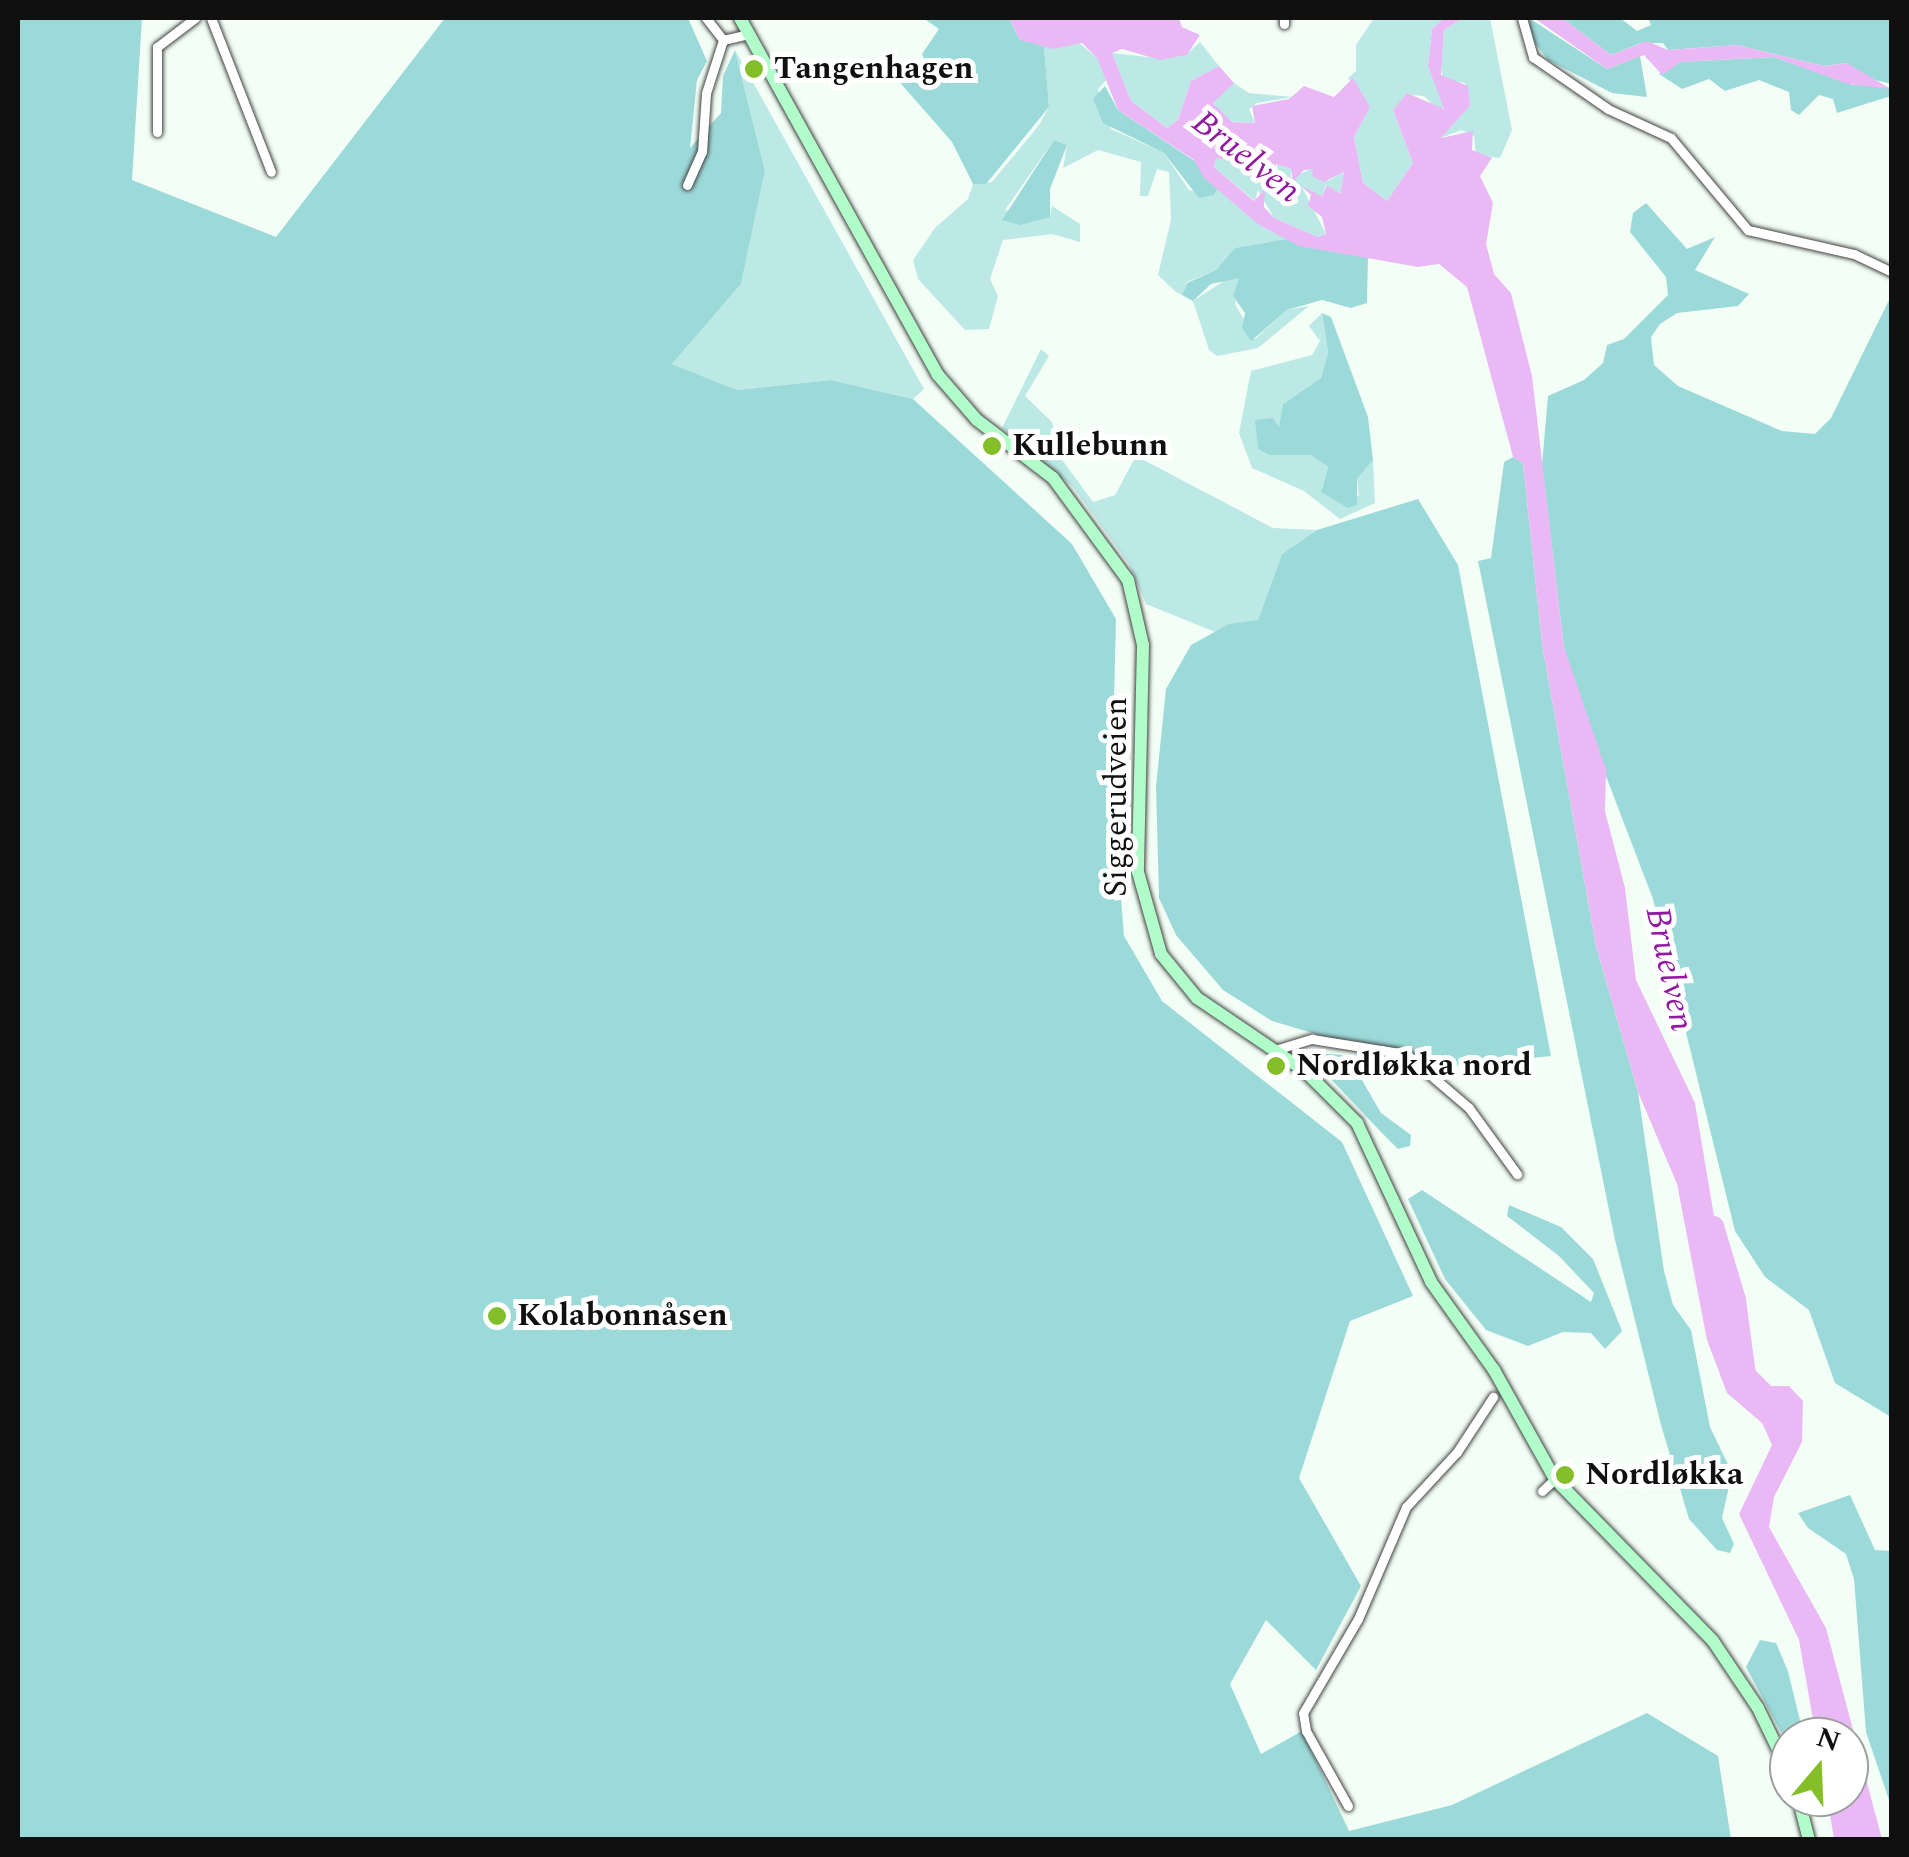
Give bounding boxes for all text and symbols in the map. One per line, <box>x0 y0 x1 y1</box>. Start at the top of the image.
place label: Tangenhagen <box>774 50 974 88</box>
marker: Tangenhagen <box>743 58 765 80</box>
water label: Bruelven <box>1183 102 1309 212</box>
place label: Kullebunn <box>1012 427 1168 465</box>
marker: Kullebunn <box>981 435 1003 457</box>
street label: Siggerudveien <box>1098 697 1136 897</box>
water label: Bruelven <box>1635 903 1703 1035</box>
place label: Nordløkka nord <box>1296 1047 1532 1085</box>
marker: Nordløkka nord <box>1265 1055 1287 1077</box>
place label: Kolabonnåsen <box>517 1297 728 1335</box>
marker: Kolabonnåsen <box>486 1305 508 1327</box>
place label: Nordløkka <box>1585 1456 1743 1494</box>
marker: Nordløkka <box>1554 1464 1576 1486</box>
text: N <box>1810 1716 1846 1764</box>
north arrow <box>1769 1717 1869 1817</box>

